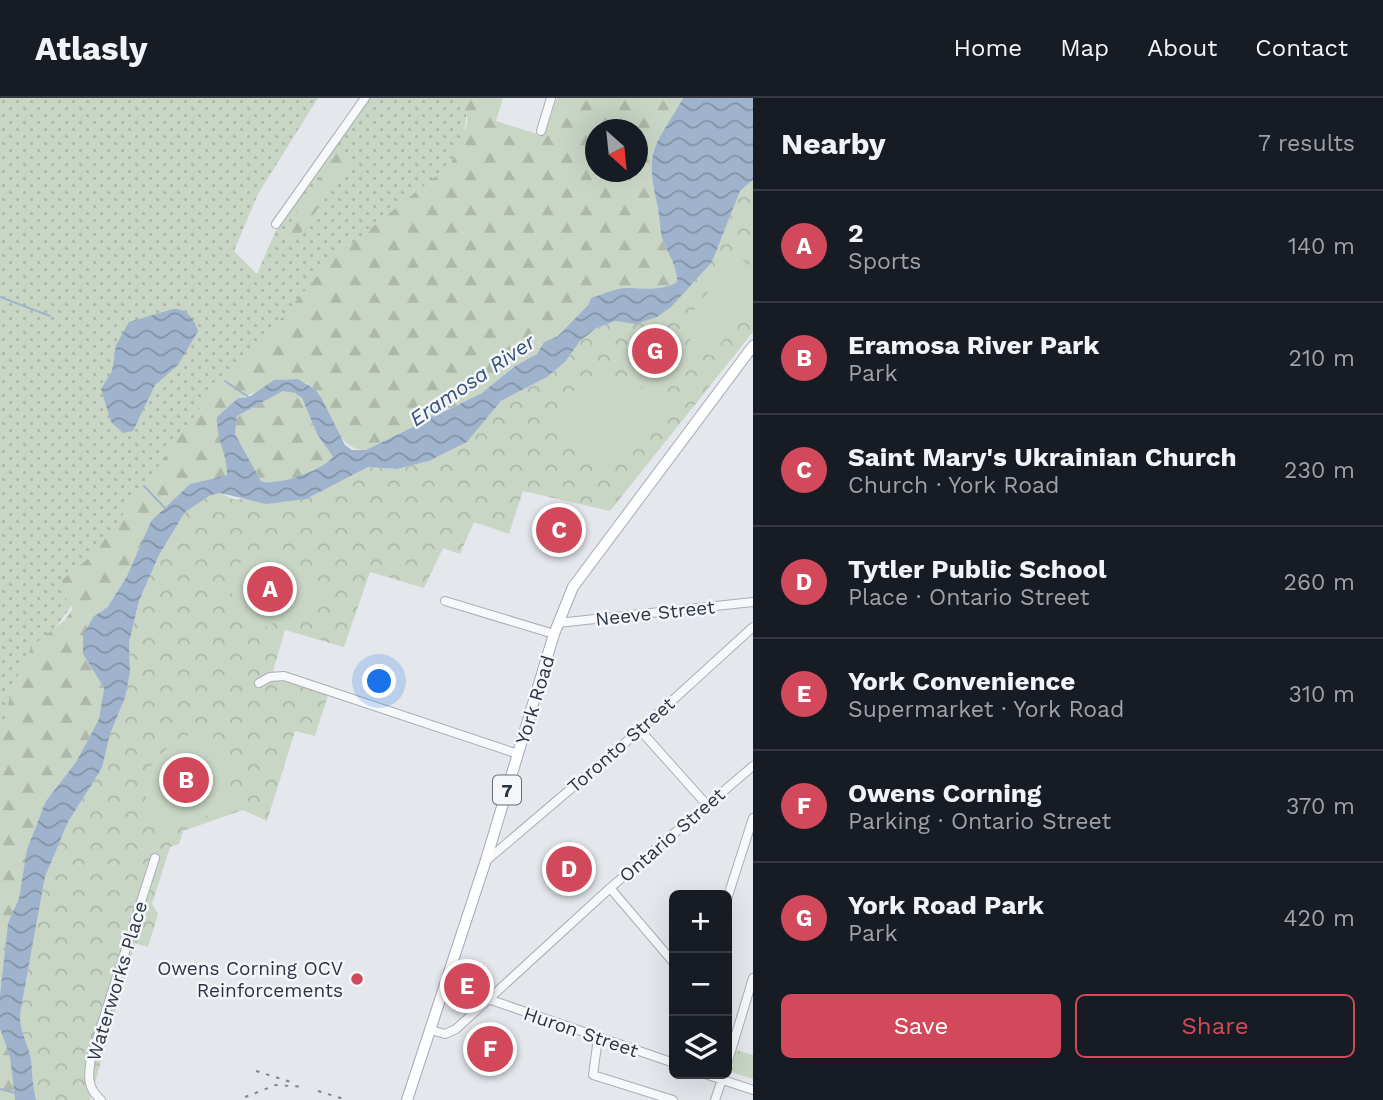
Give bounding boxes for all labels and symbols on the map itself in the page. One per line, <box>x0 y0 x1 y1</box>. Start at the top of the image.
north arrow <box>585 119 648 182</box>
pin: G <box>632 325 678 377</box>
water label: Eramosa River <box>404 328 540 431</box>
pin: C <box>536 504 582 556</box>
pin: A <box>247 563 293 615</box>
street label: Neeve Street <box>594 595 716 631</box>
street label: York Road <box>511 653 559 747</box>
your location <box>362 664 396 698</box>
street label: Toronto Street <box>563 692 679 798</box>
pin: B <box>163 754 209 806</box>
road number: 7 <box>493 776 521 804</box>
street label: Ontario Street <box>615 783 730 887</box>
pin: D <box>546 843 592 895</box>
street label: Waterworks Place <box>82 898 152 1064</box>
place label: Owens Corning OCV Reinforcements <box>157 957 343 1002</box>
pin: E <box>444 960 490 1012</box>
marker: Owens Corning OCV Reinforcements <box>349 971 365 987</box>
street label: Huron Street <box>521 1002 641 1062</box>
pin: F <box>467 1023 513 1075</box>

